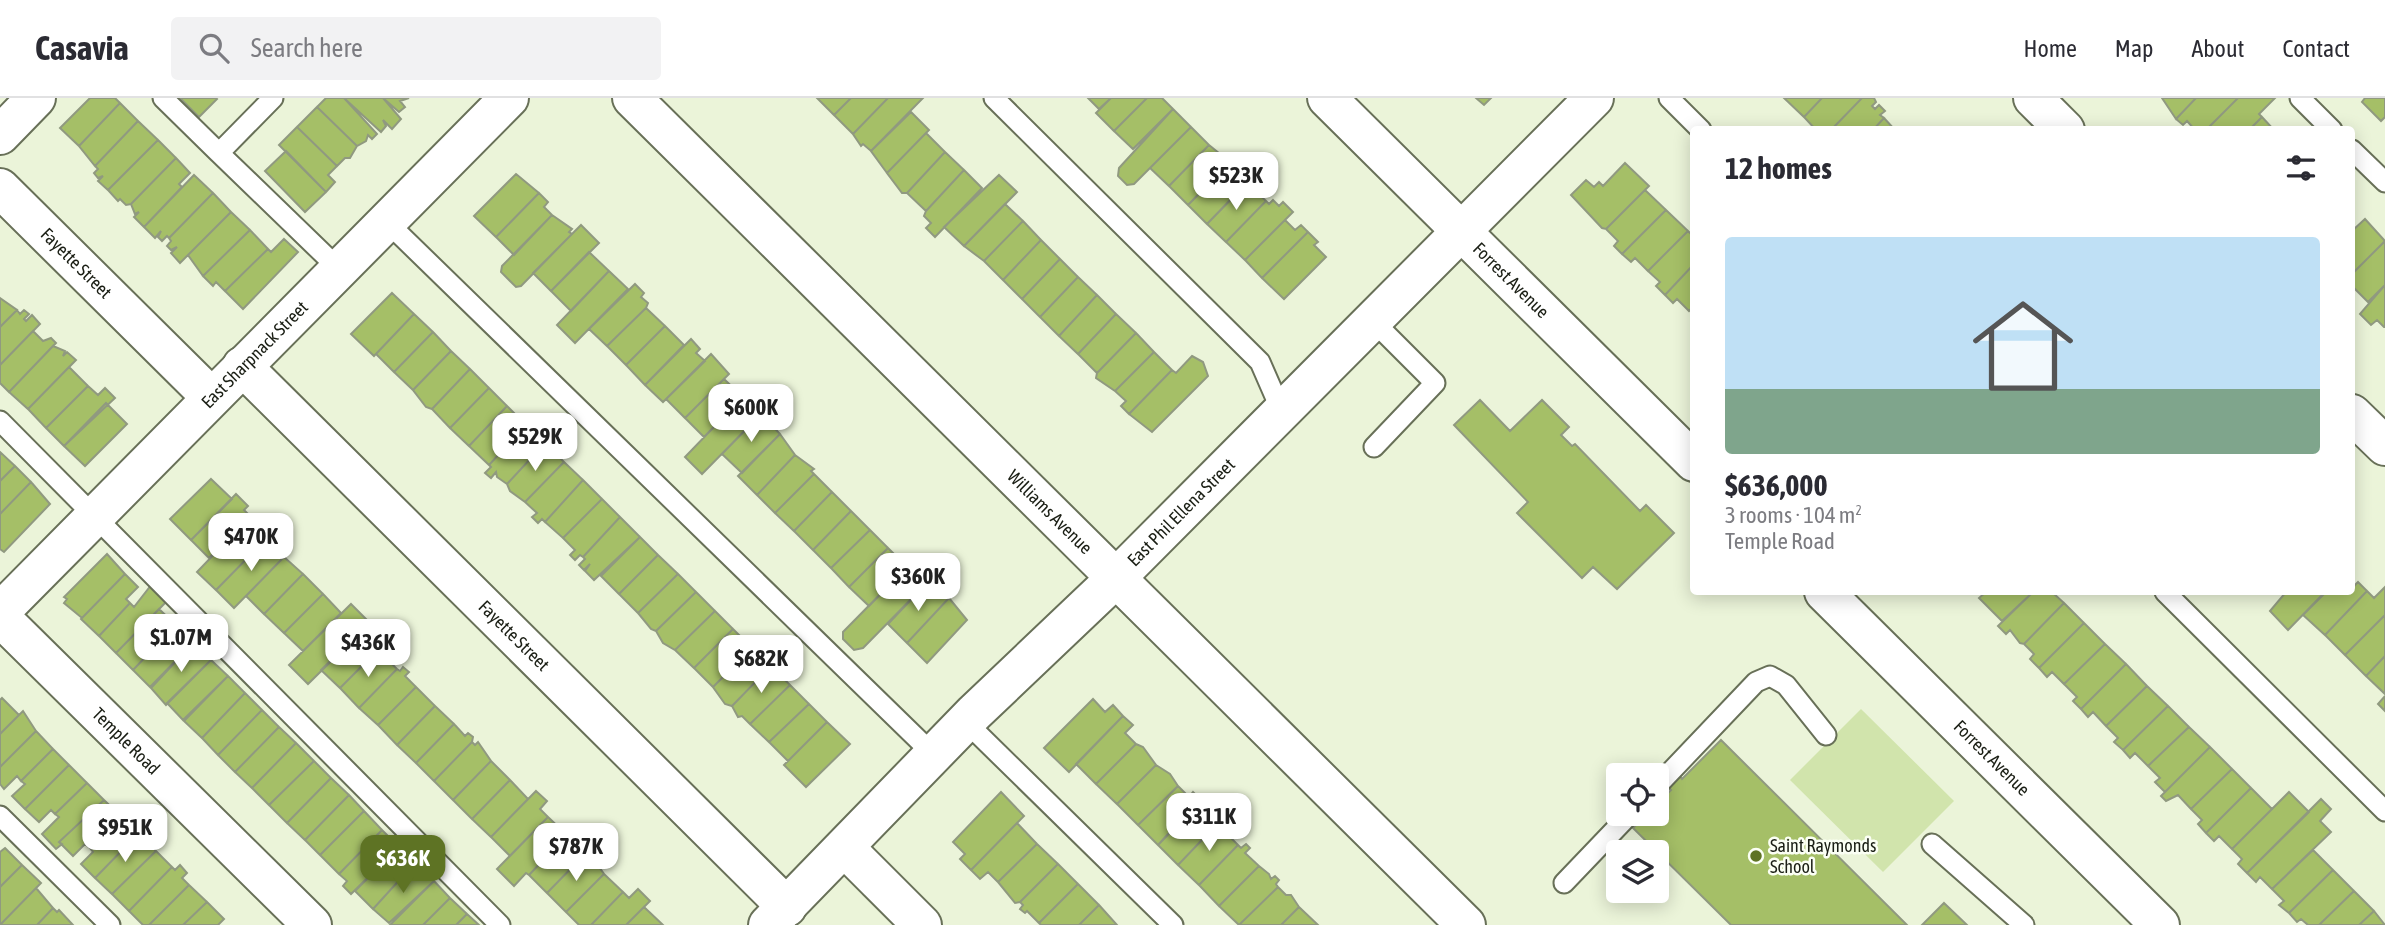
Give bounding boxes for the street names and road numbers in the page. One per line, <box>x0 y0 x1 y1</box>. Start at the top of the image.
street label: Fayette Street <box>37 223 116 302</box>
street label: Forrest Avenue <box>1469 238 1553 322</box>
street label: East Sharpnack Street <box>197 296 312 412</box>
street label: East Phil Ellena Street <box>1123 454 1239 570</box>
street label: Williams Avenue <box>1003 465 1097 558</box>
street label: Fayette Street <box>474 596 554 675</box>
street label: Temple Road <box>88 703 164 779</box>
street label: Forrest Avenue <box>1950 716 2034 800</box>

